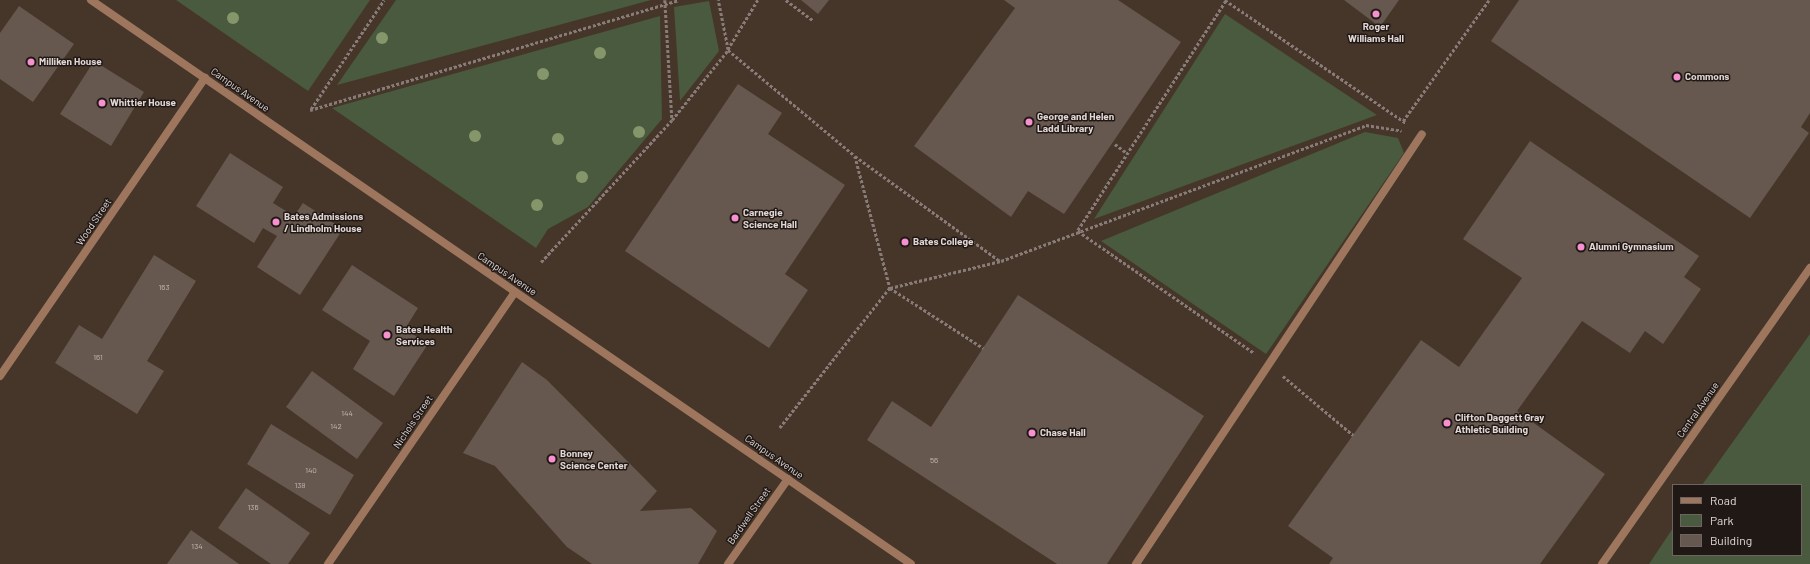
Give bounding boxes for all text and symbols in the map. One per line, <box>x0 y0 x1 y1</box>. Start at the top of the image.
marker: Roger Williams Hall <box>1371 9 1381 19</box>
place label: Roger Williams Hall <box>1348 20 1404 44</box>
place label: Milliken House <box>39 56 102 68</box>
marker: Milliken House <box>26 57 36 67</box>
street label: Campus Avenue <box>208 65 272 115</box>
place label: Commons <box>1685 71 1729 83</box>
marker: Commons <box>1672 72 1682 82</box>
place label: Whittier House <box>110 97 176 109</box>
marker: Whittier House <box>97 98 107 108</box>
place label: George and Helen Ladd Library <box>1037 110 1114 134</box>
marker: George and Helen Ladd Library <box>1024 117 1034 127</box>
street label: Wood Street <box>74 196 114 248</box>
place label: Carnegie Science Hall <box>743 206 797 230</box>
place label: Bates Admissions / Lindholm House <box>284 210 363 234</box>
marker: Carnegie Science Hall <box>730 213 740 223</box>
marker: Bates Admissions / Lindholm House <box>271 217 281 227</box>
place label: Bates College <box>913 236 973 248</box>
marker: Bates College <box>900 237 910 247</box>
place label: Alumni Gymnasium <box>1589 241 1674 253</box>
marker: Alumni Gymnasium <box>1576 242 1586 252</box>
street label: Campus Avenue <box>475 250 539 298</box>
house number: 163 <box>158 283 170 293</box>
place label: Bates Health Services <box>396 323 452 346</box>
marker: Bates Health Services <box>381 329 393 341</box>
house number: 161 <box>93 353 103 363</box>
street label: Central Avenue <box>1674 380 1722 440</box>
street label: Nichols Street <box>391 393 435 451</box>
house number: 144 <box>341 409 353 419</box>
place label: Clifton Daggett Gray Athletic Building <box>1455 411 1544 434</box>
marker: Clifton Daggett Gray Athletic Building <box>1442 418 1452 428</box>
house number: 142 <box>330 422 342 432</box>
place label: Chase Hall <box>1040 427 1086 439</box>
marker: Chase Hall <box>1027 428 1037 438</box>
street label: Campus Avenue <box>742 432 806 482</box>
place label: Bonney Science Center <box>560 447 628 470</box>
marker: Bonney Science Center <box>547 454 557 464</box>
house number: 56 <box>930 456 938 466</box>
house number: 140 <box>305 466 317 476</box>
house number: 138 <box>294 481 306 491</box>
legend <box>1672 484 1802 556</box>
street label: Bardwell Street <box>725 485 773 547</box>
text: Road <box>1710 493 1737 507</box>
house number: 136 <box>247 503 259 513</box>
text: Park <box>1710 513 1734 527</box>
text: Building <box>1710 533 1752 547</box>
house number: 134 <box>191 542 203 552</box>

